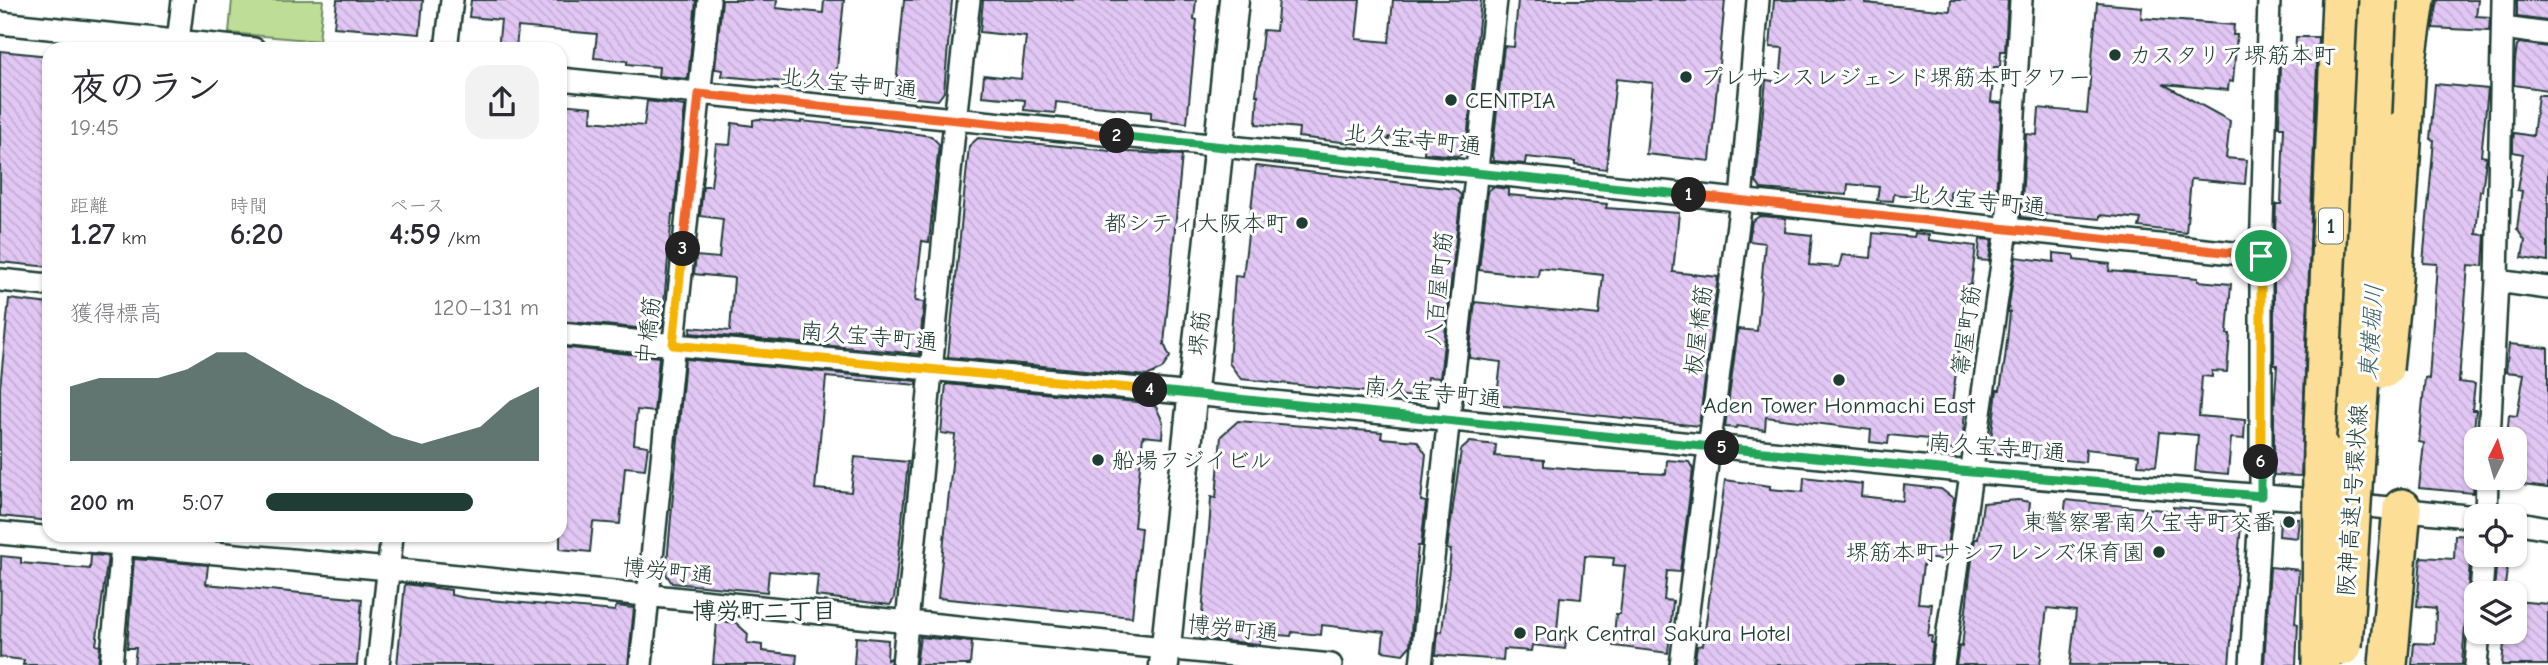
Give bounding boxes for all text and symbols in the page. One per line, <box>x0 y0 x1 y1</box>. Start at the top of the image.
place label: カスタリア堺筋本町 <box>2129 42 2336 69</box>
marker: カスタリア堺筋本町 <box>2107 47 2123 63</box>
street label: 北久宝寺町通 <box>779 63 919 104</box>
place label: プレサンスレジェンド堺筋本町タワー <box>1700 64 2091 91</box>
button: share <box>465 65 539 139</box>
text: 夜のラン <box>70 66 222 110</box>
marker: プレサンスレジェンド堺筋本町タワー <box>1678 69 1694 85</box>
place label: CENTPIA <box>1465 87 1555 114</box>
marker: CENTPIA <box>1443 92 1459 108</box>
text: 19:45 <box>70 114 119 141</box>
pin: 2 <box>1100 118 1134 154</box>
street label: 北久宝寺町通 <box>1343 119 1483 160</box>
text: 2 <box>1112 124 1121 146</box>
pin: 1 <box>1672 178 1706 212</box>
street label: 北久宝寺町通 <box>1907 180 2047 221</box>
text: 1 <box>1685 183 1692 205</box>
text: 距離 <box>70 195 108 217</box>
text: 時間 <box>230 195 268 217</box>
text: ペース <box>389 195 445 217</box>
road number: 1 <box>2319 208 2343 244</box>
place label: 都シティ大阪本町 <box>1104 210 1288 237</box>
marker: 都シティ大阪本町 <box>1294 215 1310 231</box>
text: 1.27 <box>70 217 115 252</box>
text: 6:20 <box>230 217 284 252</box>
text: 4:59 <box>389 217 441 252</box>
pin <box>2231 226 2291 286</box>
text: km <box>115 227 147 249</box>
text: /km <box>441 227 481 249</box>
street label: 八百屋町筋 <box>1419 229 1458 347</box>
pin: 3 <box>666 232 700 266</box>
text: 3 <box>678 237 687 259</box>
icon: arrive <box>2242 237 2280 275</box>
street label: 板屋橋筋 <box>1679 283 1718 377</box>
street label: 箒屋町筋 <box>1947 283 1986 378</box>
water label: 東横堀川 <box>2354 283 2388 381</box>
text: 120–131 m <box>433 294 539 321</box>
street label: 中橋筋 <box>631 294 666 366</box>
text: 獲得標高 <box>70 300 162 327</box>
street label: 堺筋 <box>1184 309 1215 357</box>
street label: 南久宝寺町通 <box>799 317 939 356</box>
pin: 4 <box>1132 372 1168 408</box>
street label: 南久宝寺町通 <box>1363 372 1503 413</box>
marker: Aden Tower Honmachi East <box>1831 372 1847 388</box>
text: 4 <box>1145 378 1154 400</box>
place label: Aden Tower Honmachi East <box>1703 392 1976 419</box>
street label: 阪神高速1号環状線 <box>2332 403 2373 597</box>
north arrow <box>2464 427 2527 490</box>
map controls <box>2464 427 2527 644</box>
street label: 南久宝寺町通 <box>1927 428 2067 467</box>
pin: 5 <box>1704 430 1740 466</box>
text: 5 <box>1716 436 1727 458</box>
pin: 6 <box>2244 444 2278 480</box>
place label: 船場フジイビル <box>1112 447 1273 474</box>
text: 6 <box>2256 450 2265 472</box>
marker: 船場フジイビル <box>1090 452 1106 468</box>
text: 200 m <box>70 489 134 516</box>
text: 5:07 <box>182 489 224 516</box>
button: locate <box>2464 504 2527 567</box>
place label: 東警察署南久宝寺町交番 <box>2022 509 2275 536</box>
marker: 東警察署南久宝寺町交番 <box>2281 514 2297 530</box>
place label: 堺筋本町サンフレンズ保育園 <box>1846 539 2145 566</box>
marker: 堺筋本町サンフレンズ保育園 <box>2151 544 2167 560</box>
street label: 博労町通 <box>621 553 715 590</box>
button: layers <box>2464 581 2527 644</box>
district label: 博労町二丁目 <box>692 597 836 625</box>
street label: 博労町通 <box>1186 610 1280 647</box>
place label: Park Central Sakura Hotel <box>1534 620 1791 647</box>
marker: Park Central Sakura Hotel <box>1512 625 1528 641</box>

